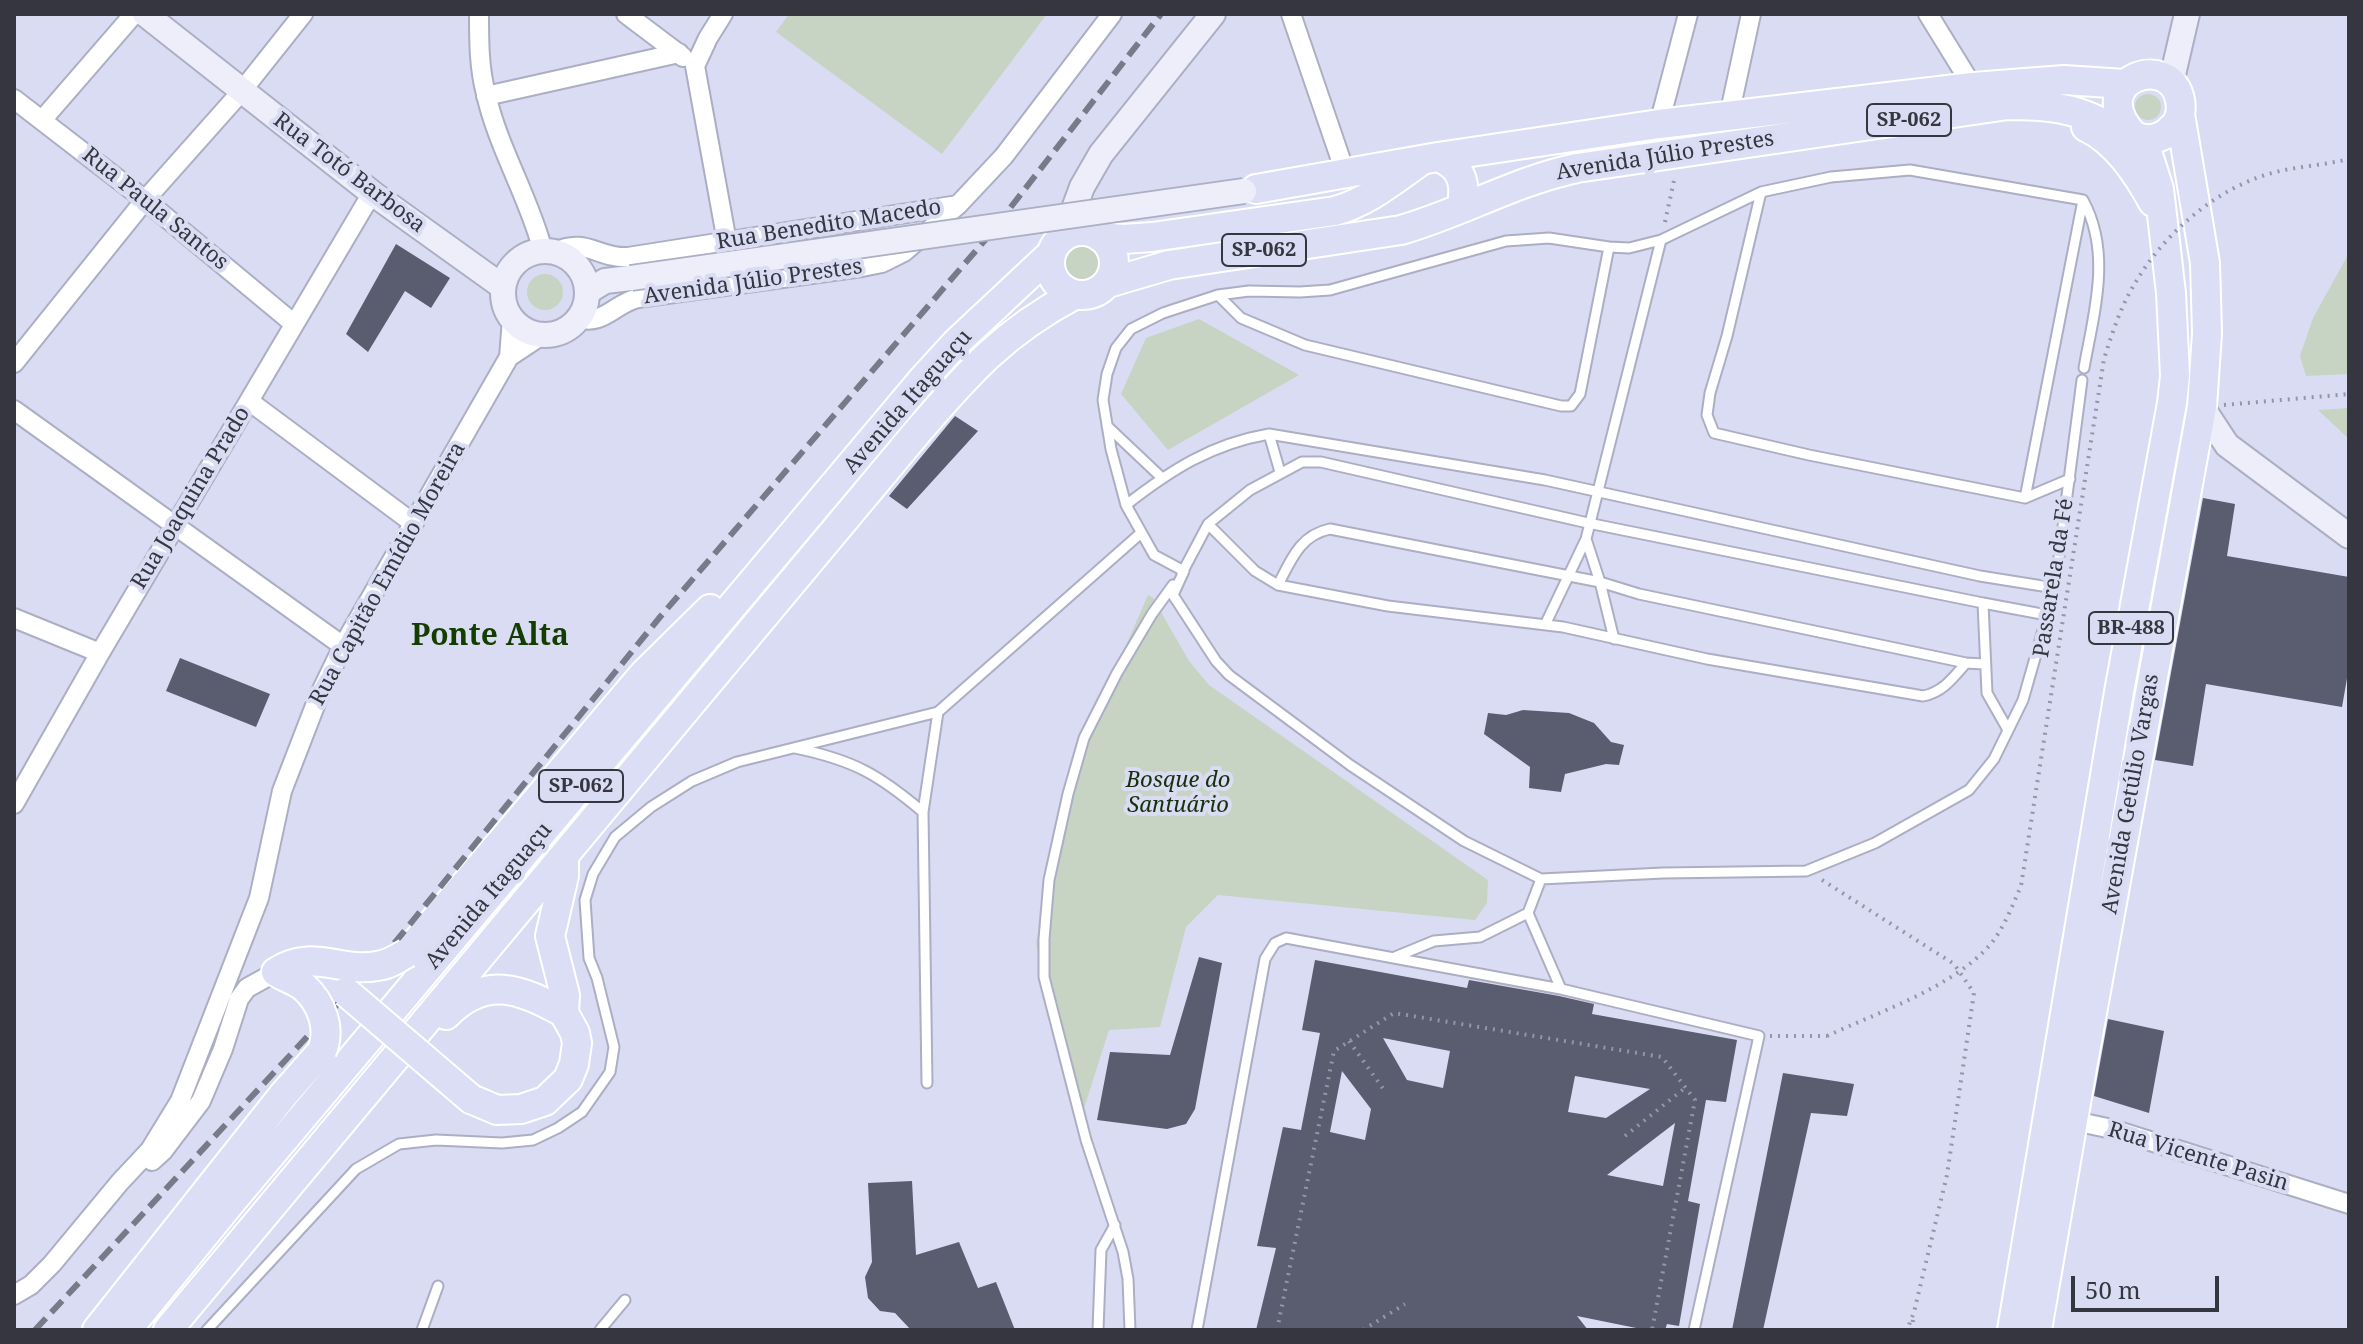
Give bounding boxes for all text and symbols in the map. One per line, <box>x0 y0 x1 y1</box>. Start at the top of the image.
road number: SP-062 <box>1867 104 1951 136</box>
street label: Rua Totó Barbosa <box>268 107 430 239</box>
street label: Avenida Júlio Prestes <box>1554 126 1776 186</box>
street label: Rua Paula Santos <box>77 142 233 276</box>
street label: Rua Benedito Macedo <box>715 194 943 256</box>
road number: SP-062 <box>1222 234 1306 266</box>
street label: Avenida Júlio Prestes <box>642 254 864 310</box>
street label: Avenida Itaguaçu <box>838 324 978 480</box>
street label: Rua Joaquina Prado <box>126 402 256 594</box>
street label: Rua Capitão Emídio Moreira <box>305 438 471 710</box>
street label: Passarela da Fé <box>2028 497 2080 659</box>
road number: BR-488 <box>2089 612 2173 644</box>
district label: Ponte Alta <box>411 618 569 654</box>
street label: Avenida Getúlio Vargas <box>2097 672 2165 916</box>
park label: Bosque do Santuário <box>1126 768 1230 820</box>
road number: SP-062 <box>539 770 623 802</box>
street label: Avenida Itaguaçu <box>420 818 558 974</box>
street label: Rua Vicente Pasin <box>2105 1117 2291 1197</box>
scale bar <box>2075 1260 2223 1310</box>
text: 50 m <box>2085 1273 2141 1306</box>

